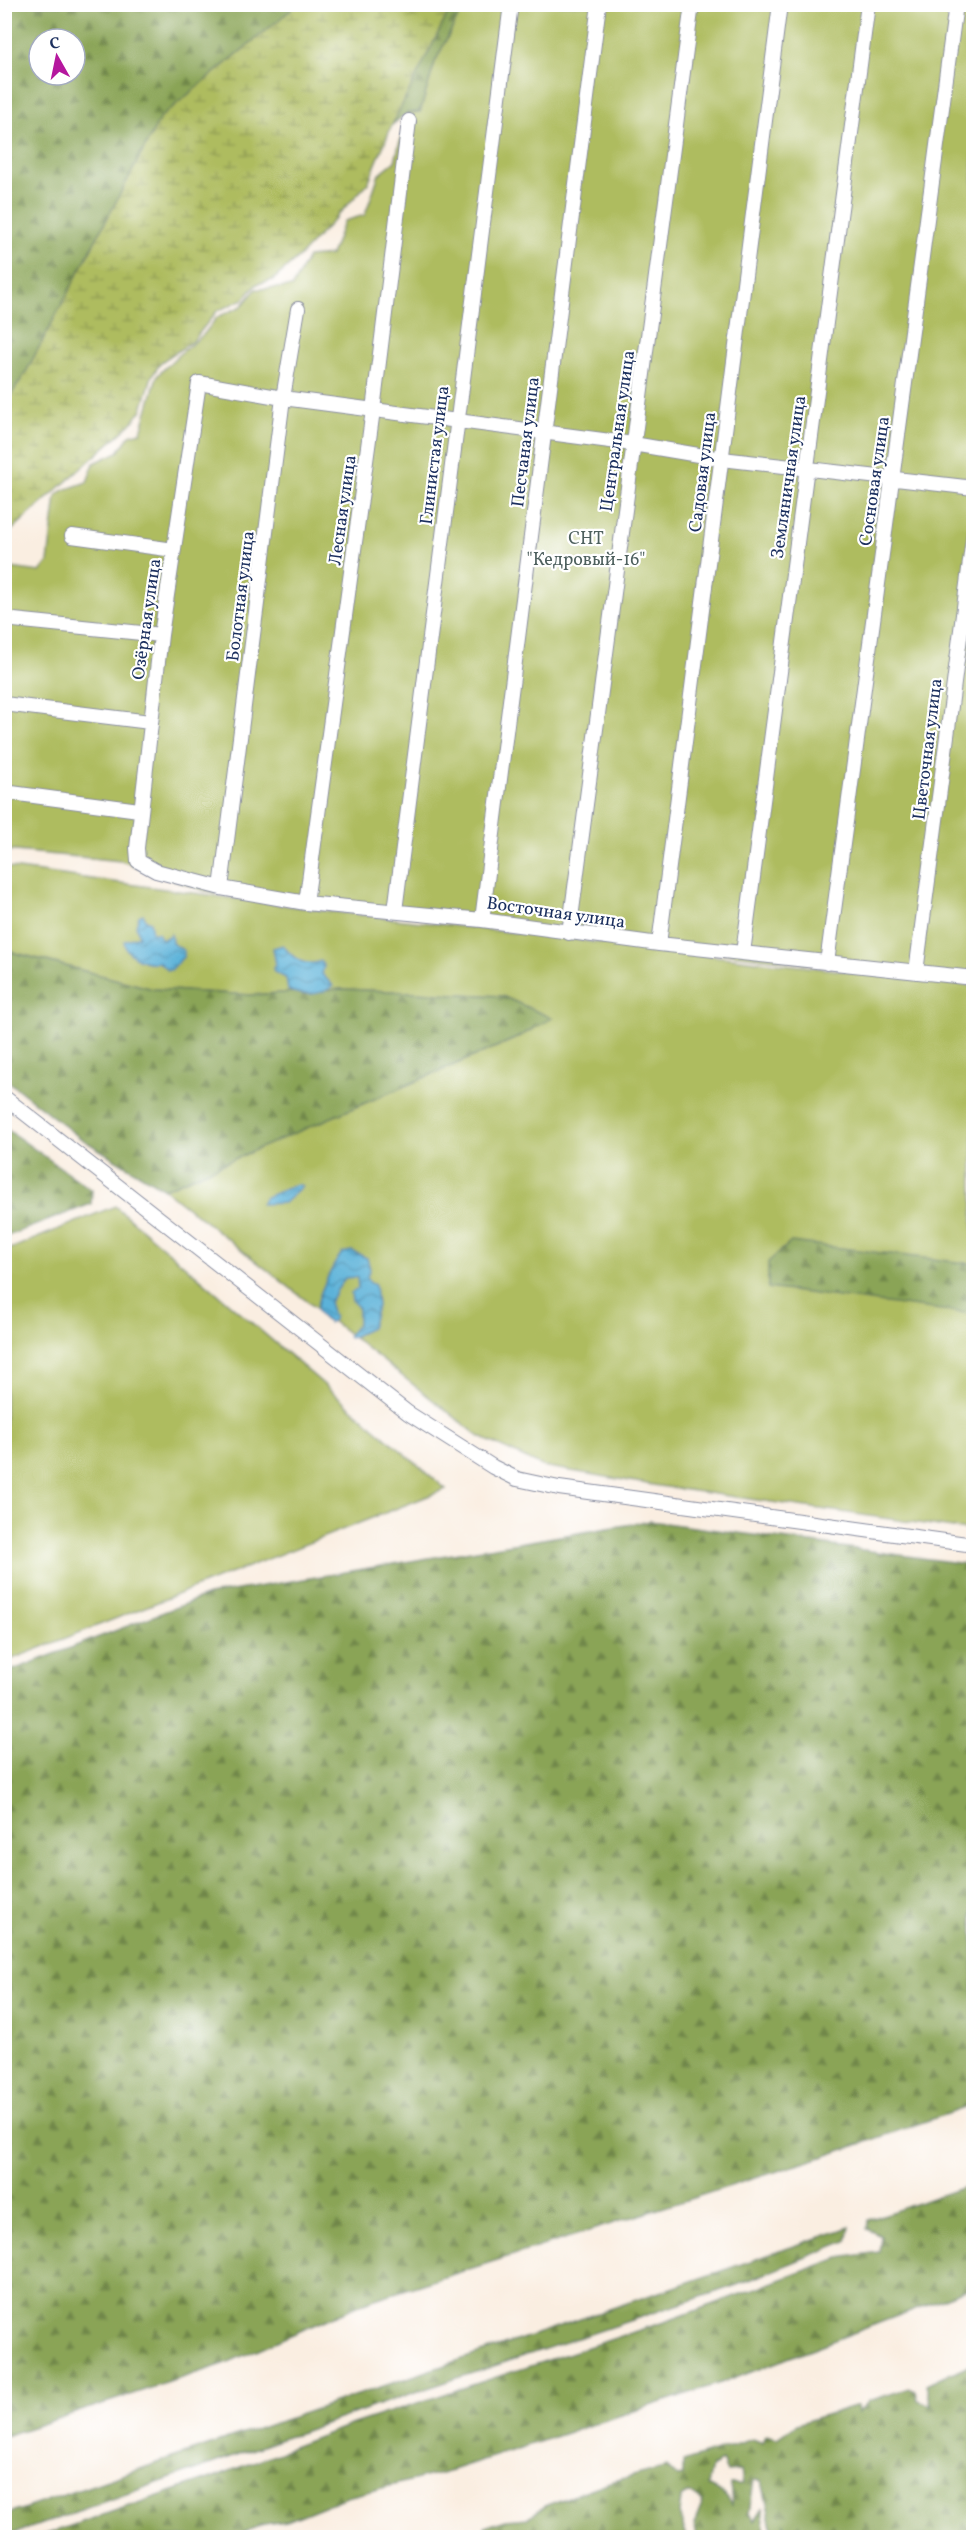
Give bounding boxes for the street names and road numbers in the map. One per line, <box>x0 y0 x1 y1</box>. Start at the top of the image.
street label: Центральная улица <box>595 349 642 514</box>
street label: Песчаная улица <box>506 376 547 509</box>
street label: Глинистая улица <box>415 384 456 526</box>
street label: Земляничная улица <box>766 394 813 560</box>
street label: Садовая улица <box>684 411 723 534</box>
street label: Сосновая улица <box>854 415 897 548</box>
street label: Лесная улица <box>323 453 364 567</box>
street label: Болотная улица <box>221 529 262 663</box>
street label: Озёрная улица <box>127 557 168 681</box>
street label: Цветочная улица <box>907 677 950 821</box>
street label: Восточная улица <box>485 891 627 936</box>

